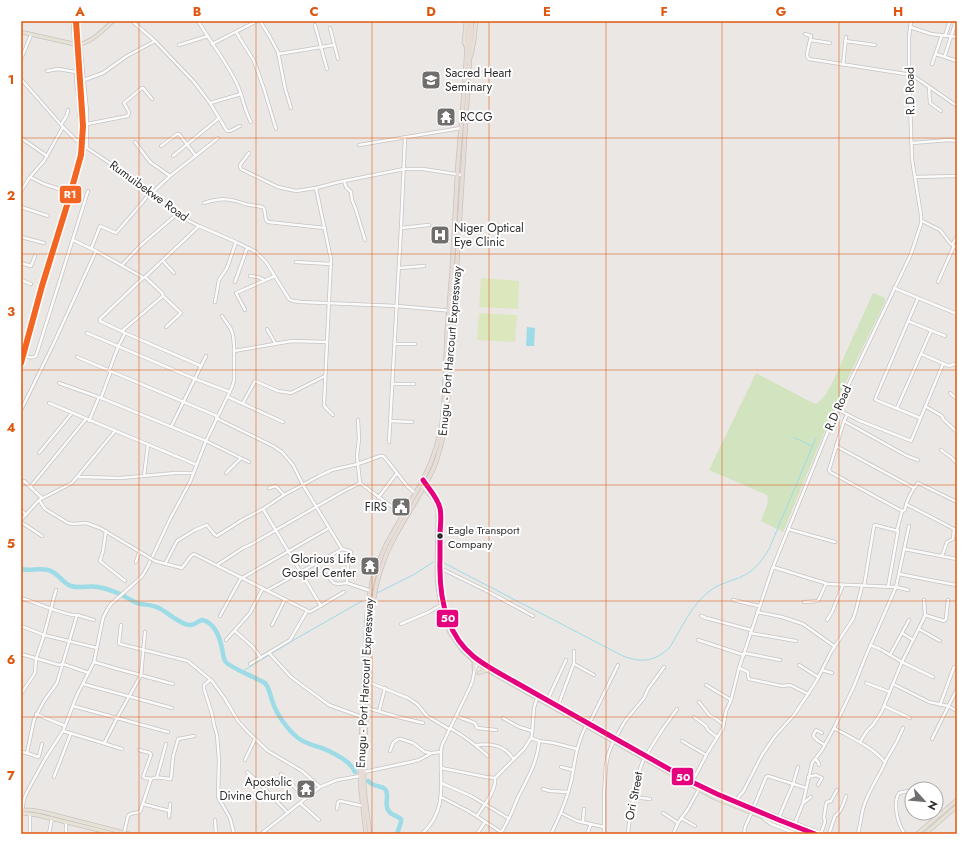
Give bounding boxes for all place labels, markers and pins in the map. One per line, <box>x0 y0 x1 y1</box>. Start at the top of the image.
place label: Sacred Heart Seminary <box>445 64 511 96</box>
school or university icon: Sacred Heart Seminary <box>420 69 442 91</box>
temple icon: RCCG <box>435 106 457 128</box>
place label: RCCG <box>460 108 492 126</box>
place label: Niger Optical Eye Clinic <box>454 219 524 251</box>
hospital icon: Niger Optical Eye Clinic <box>429 224 451 246</box>
public building icon: FIRS <box>390 496 412 518</box>
place label: FIRS <box>365 498 387 516</box>
place label: Eagle Transport Company <box>448 522 520 552</box>
marker: Eagle Transport Company <box>435 531 445 541</box>
place label: Glorious Life Gospel Center <box>282 550 357 582</box>
temple icon: Glorious Life Gospel Center <box>359 555 381 577</box>
place label: Apostolic Divine Church <box>219 773 292 805</box>
temple icon: Apostolic Divine Church <box>295 778 317 800</box>

